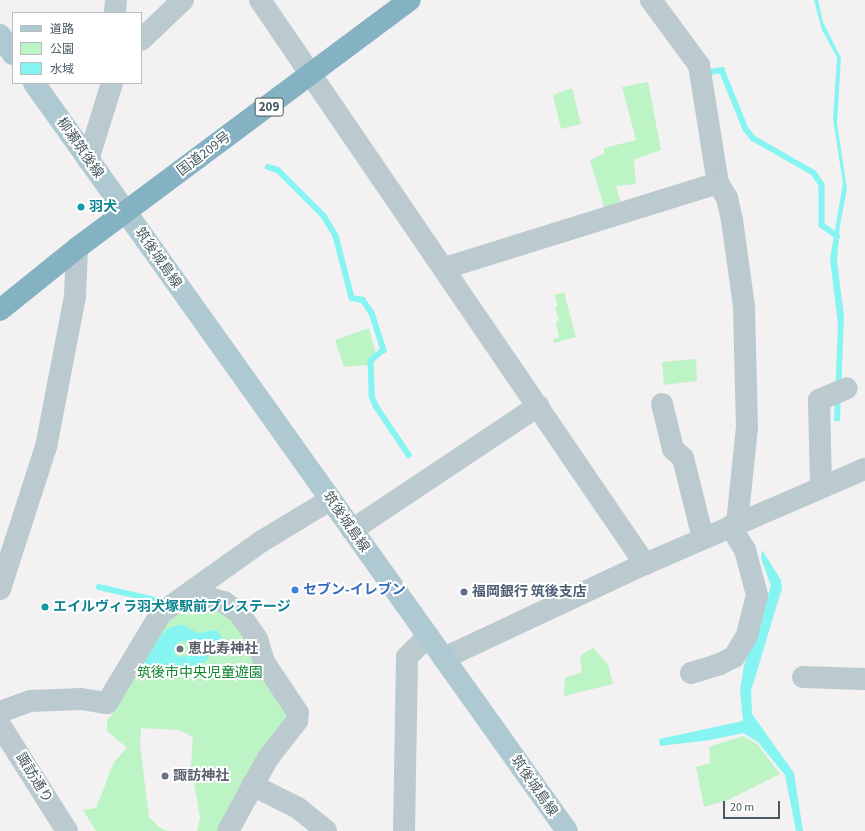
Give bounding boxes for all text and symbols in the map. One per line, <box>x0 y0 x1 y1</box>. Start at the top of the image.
legend <box>12 12 142 84</box>
text: 道路 <box>50 21 74 38</box>
text: 公園 <box>50 41 74 58</box>
text: 水域 <box>50 61 74 78</box>
road number: 209 <box>254 96 284 118</box>
street label: 柳瀬筑後線 <box>53 115 107 181</box>
street label: 国道209号 <box>174 128 234 180</box>
place label: 羽犬 <box>89 199 117 215</box>
marker: 羽犬 <box>76 202 86 212</box>
street label: 筑後城島線 <box>131 225 185 291</box>
street label: 筑後城島線 <box>319 489 373 555</box>
place label: セブン-イレブン <box>303 582 406 598</box>
place label: 福岡銀行 筑後支店 <box>472 584 587 600</box>
marker: セブン-イレブン <box>290 585 300 595</box>
marker: 福岡銀行 筑後支店 <box>459 587 469 597</box>
place label: エイルヴィラ羽犬塚駅前プレステージ <box>53 599 291 615</box>
marker: エイルヴィラ羽犬塚駅前プレステージ <box>40 602 50 612</box>
place label: 恵比寿神社 <box>188 641 258 657</box>
marker: 恵比寿神社 <box>175 644 185 654</box>
park label: 筑後市中央児童遊園 <box>137 665 263 681</box>
street label: 諏訪通り <box>12 750 56 806</box>
street label: 筑後城島線 <box>507 753 561 819</box>
place label: 諏訪神社 <box>173 768 229 784</box>
marker: 諏訪神社 <box>160 771 170 781</box>
scale bar <box>725 793 782 819</box>
text: 20 m <box>730 799 754 816</box>

